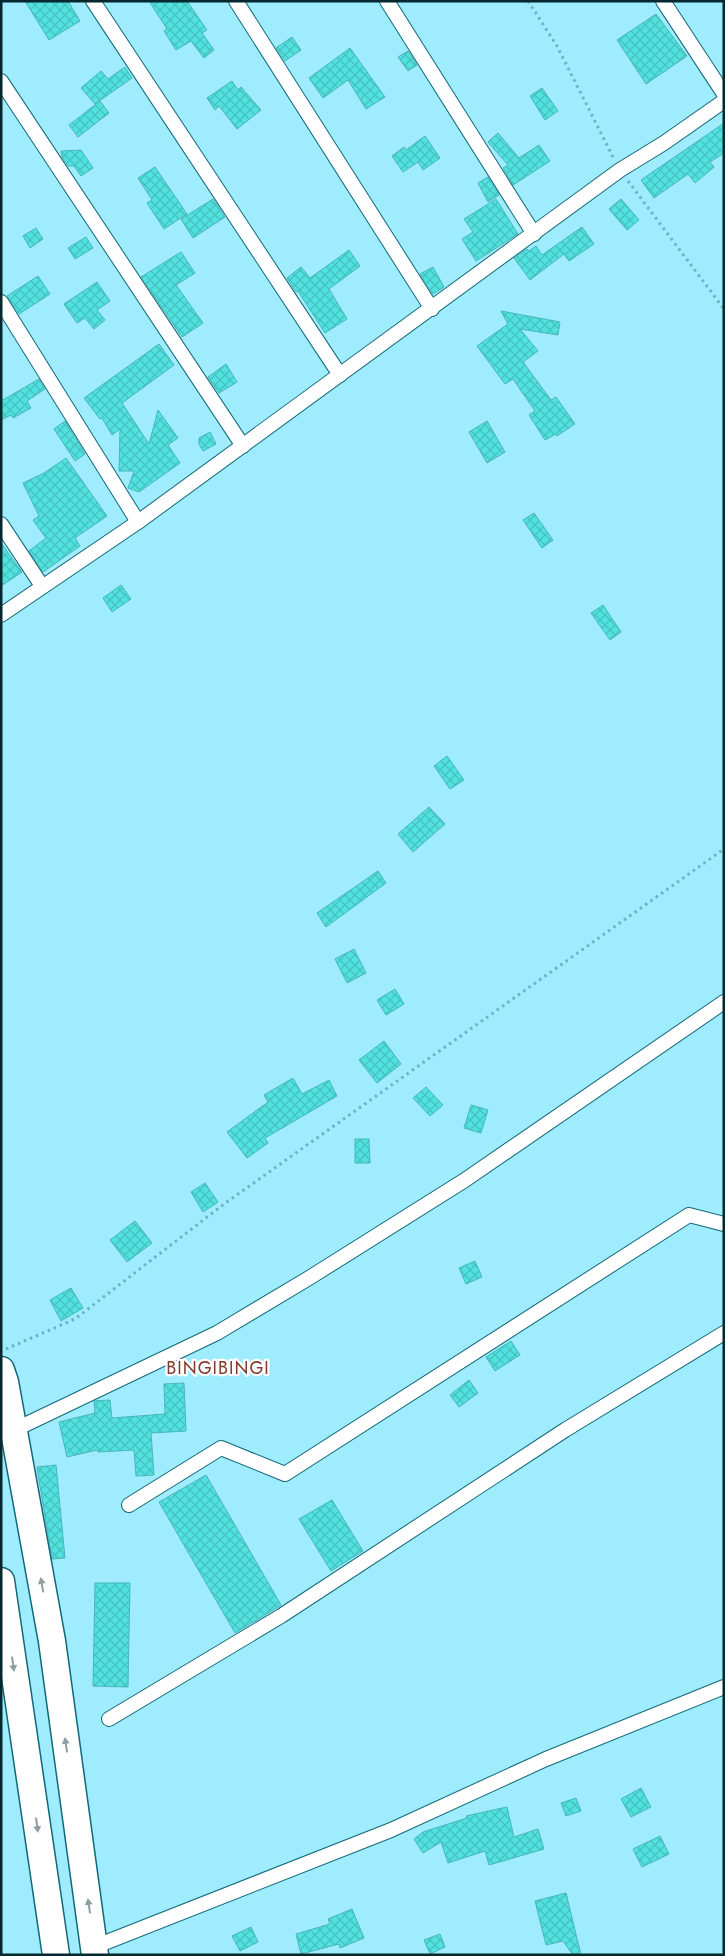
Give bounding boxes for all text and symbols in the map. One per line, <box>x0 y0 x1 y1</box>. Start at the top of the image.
district label: BINGIBINGI <box>166 1355 270 1381</box>
one-way arrow <box>37 1576 45 1592</box>
one-way arrow <box>10 1656 18 1672</box>
one-way arrow <box>62 1737 70 1753</box>
one-way arrow <box>33 1817 41 1833</box>
one-way arrow <box>84 1898 92 1914</box>

